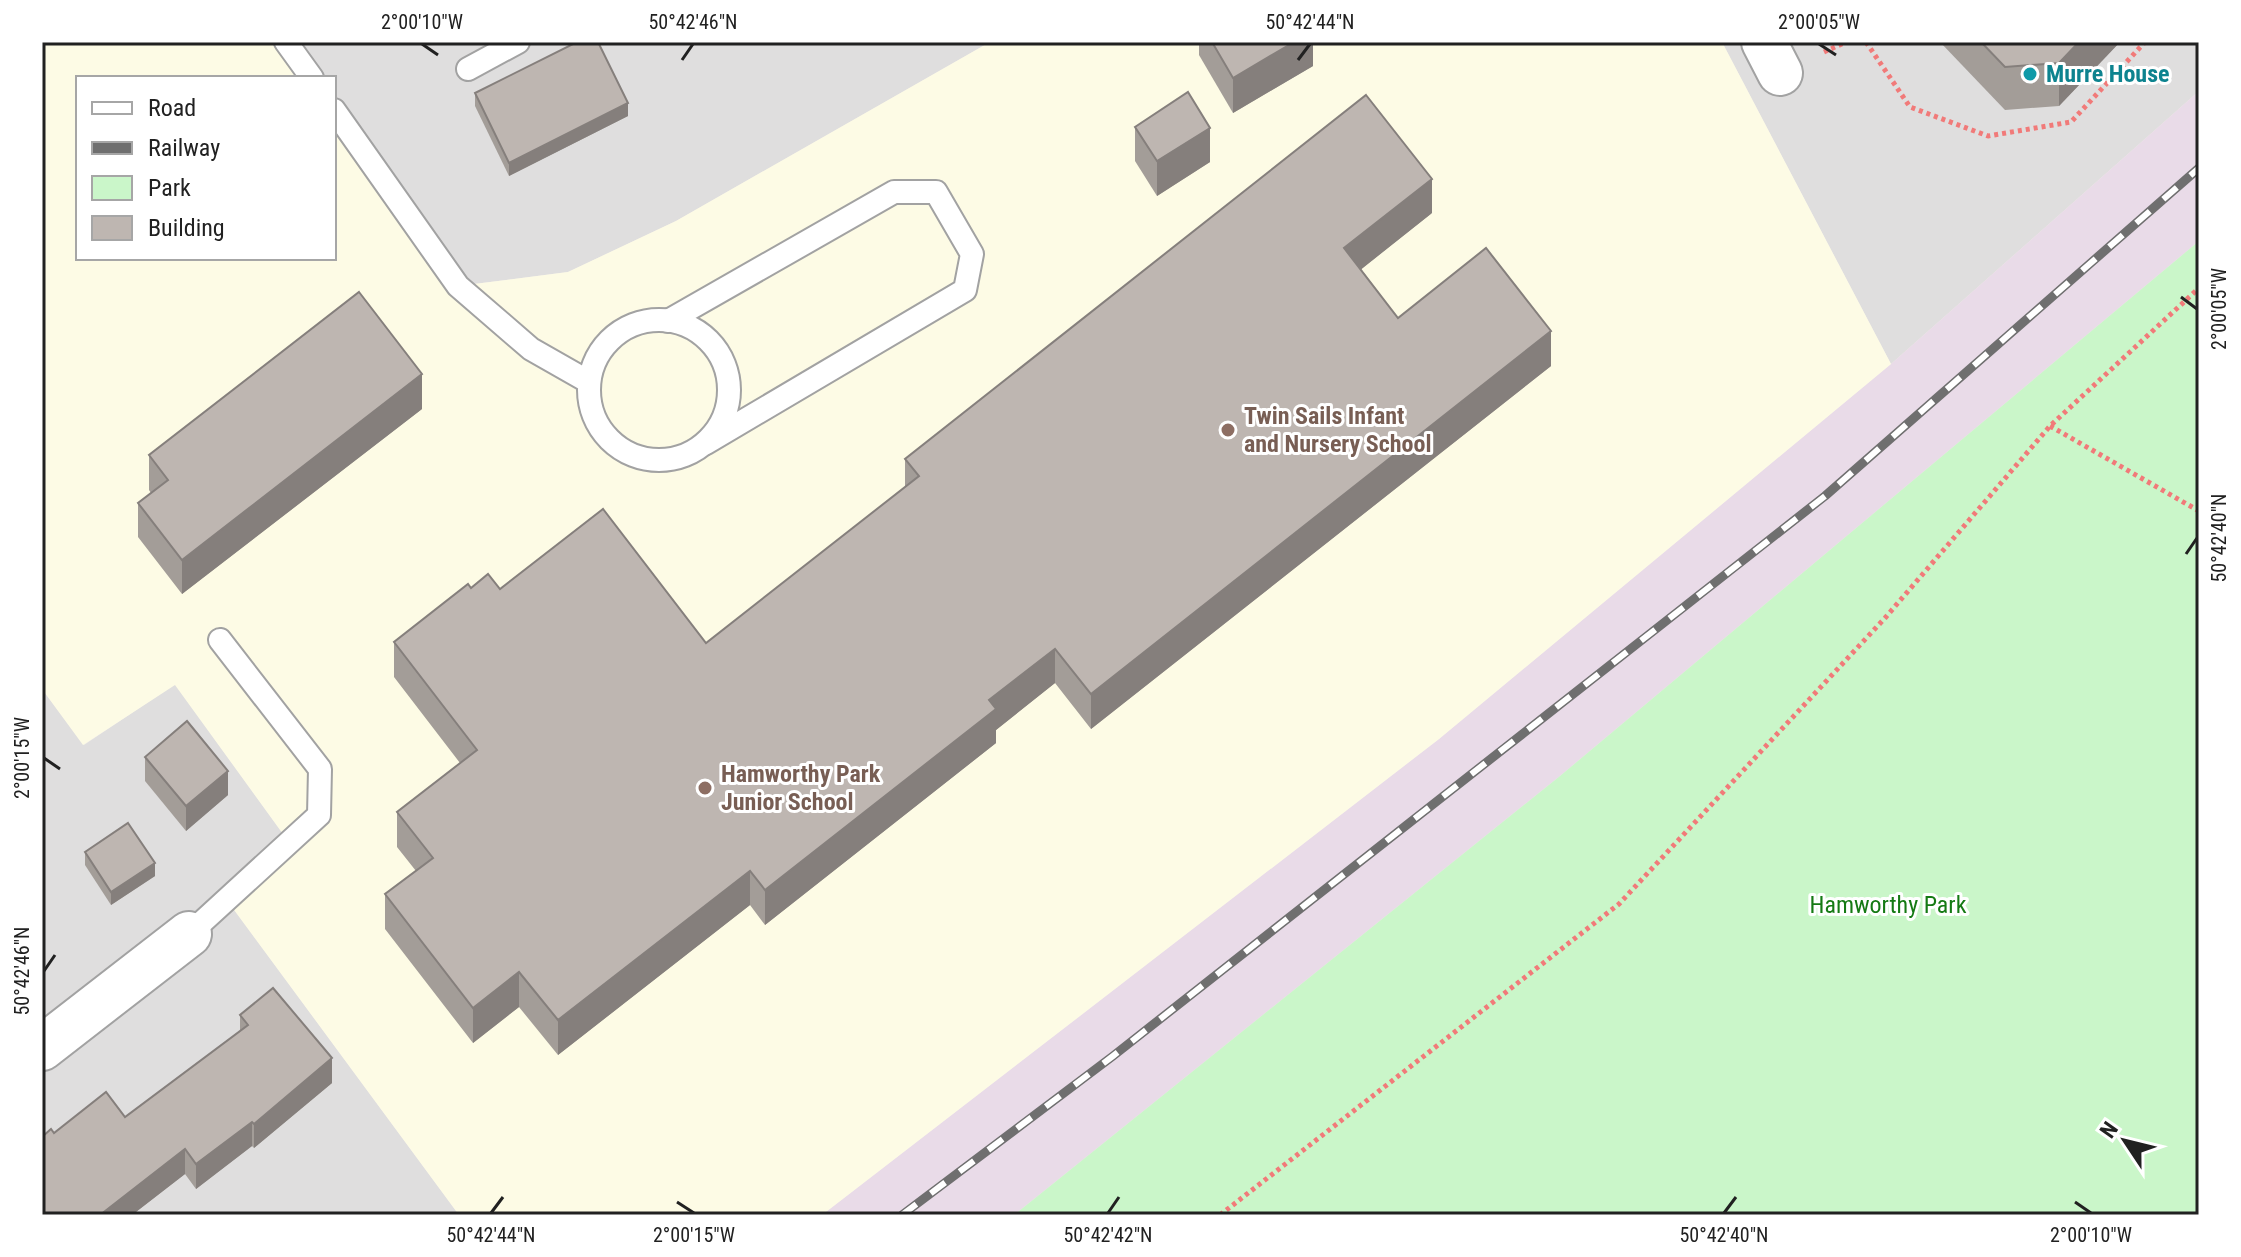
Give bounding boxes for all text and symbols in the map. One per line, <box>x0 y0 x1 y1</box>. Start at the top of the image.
text: 2°00'10"W <box>381 10 463 34</box>
text: 50°42'46"N <box>648 10 738 34</box>
text: 50°42'44"N <box>1265 10 1355 34</box>
text: 2°00'05"W <box>1778 10 1860 34</box>
place label: Murre House <box>2046 60 2170 88</box>
marker: Murre House <box>2021 65 2039 83</box>
legend <box>76 76 336 260</box>
text: Road <box>148 94 196 122</box>
text: Railway <box>148 134 220 162</box>
text: Park <box>148 174 191 202</box>
text: Building <box>148 214 225 242</box>
text: 2°00'05"W <box>2207 268 2231 350</box>
place label: Twin Sails Infant and Nursery School <box>1244 402 1431 458</box>
marker: Twin Sails Infant and Nursery School <box>1219 421 1237 439</box>
text: 50°42'40"N <box>2207 493 2231 583</box>
text: 2°00'15"W <box>10 717 34 799</box>
place label: Hamworthy Park Junior School <box>721 760 881 816</box>
marker: Hamworthy Park Junior School <box>696 779 714 797</box>
park label: Hamworthy Park <box>1810 891 1967 919</box>
text: 50°42'46"N <box>10 926 34 1016</box>
north arrow <box>2085 1101 2165 1181</box>
text: N <box>2095 1117 2123 1143</box>
text: 50°42'44"N <box>446 1223 536 1247</box>
text: 2°00'15"W <box>653 1223 735 1247</box>
text: 50°42'42"N <box>1063 1223 1153 1247</box>
text: 50°42'40"N <box>1679 1223 1769 1247</box>
text: 2°00'10"W <box>2050 1223 2132 1247</box>

